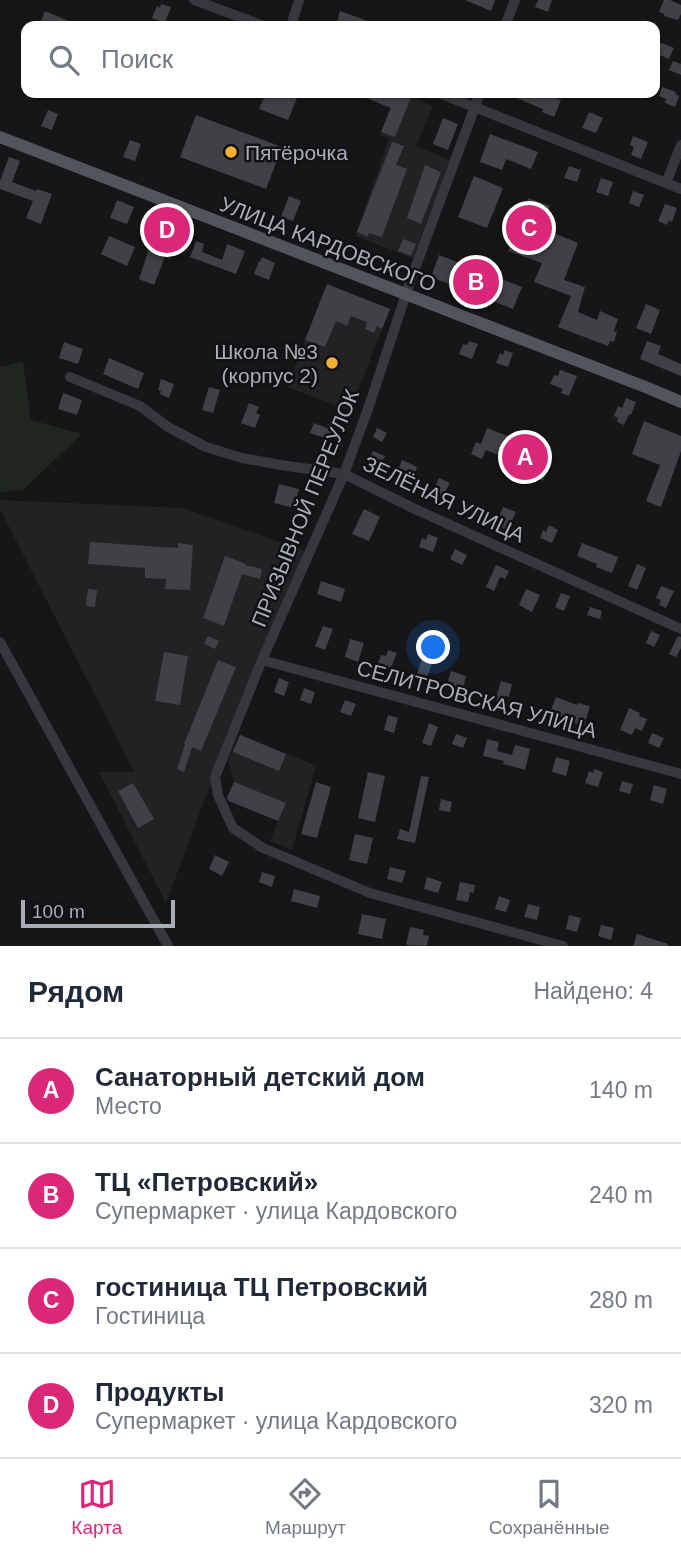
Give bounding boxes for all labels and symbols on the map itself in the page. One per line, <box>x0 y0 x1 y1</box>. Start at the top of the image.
place label: Пятёрочка <box>245 141 348 164</box>
marker: Пятёрочка <box>223 144 239 160</box>
street label: УЛИЦА КАРДОВСКОГО <box>217 192 439 296</box>
pin: C <box>506 202 552 254</box>
pin: D <box>144 204 190 256</box>
pin: B <box>453 256 499 308</box>
place label: Школа №3 (корпус 2) <box>214 340 318 387</box>
marker: Школа №3 (корпус 2) <box>324 355 340 371</box>
street label: ПРИЗЫВНОЙ ПЕРЕУЛОК <box>247 385 364 630</box>
pin: A <box>502 431 548 483</box>
street label: ЗЕЛЁНАЯ УЛИЦА <box>360 451 528 547</box>
your location <box>416 630 450 664</box>
street label: СЕЛИТРОВСКАЯ УЛИЦА <box>354 656 600 742</box>
scale bar <box>21 897 175 929</box>

